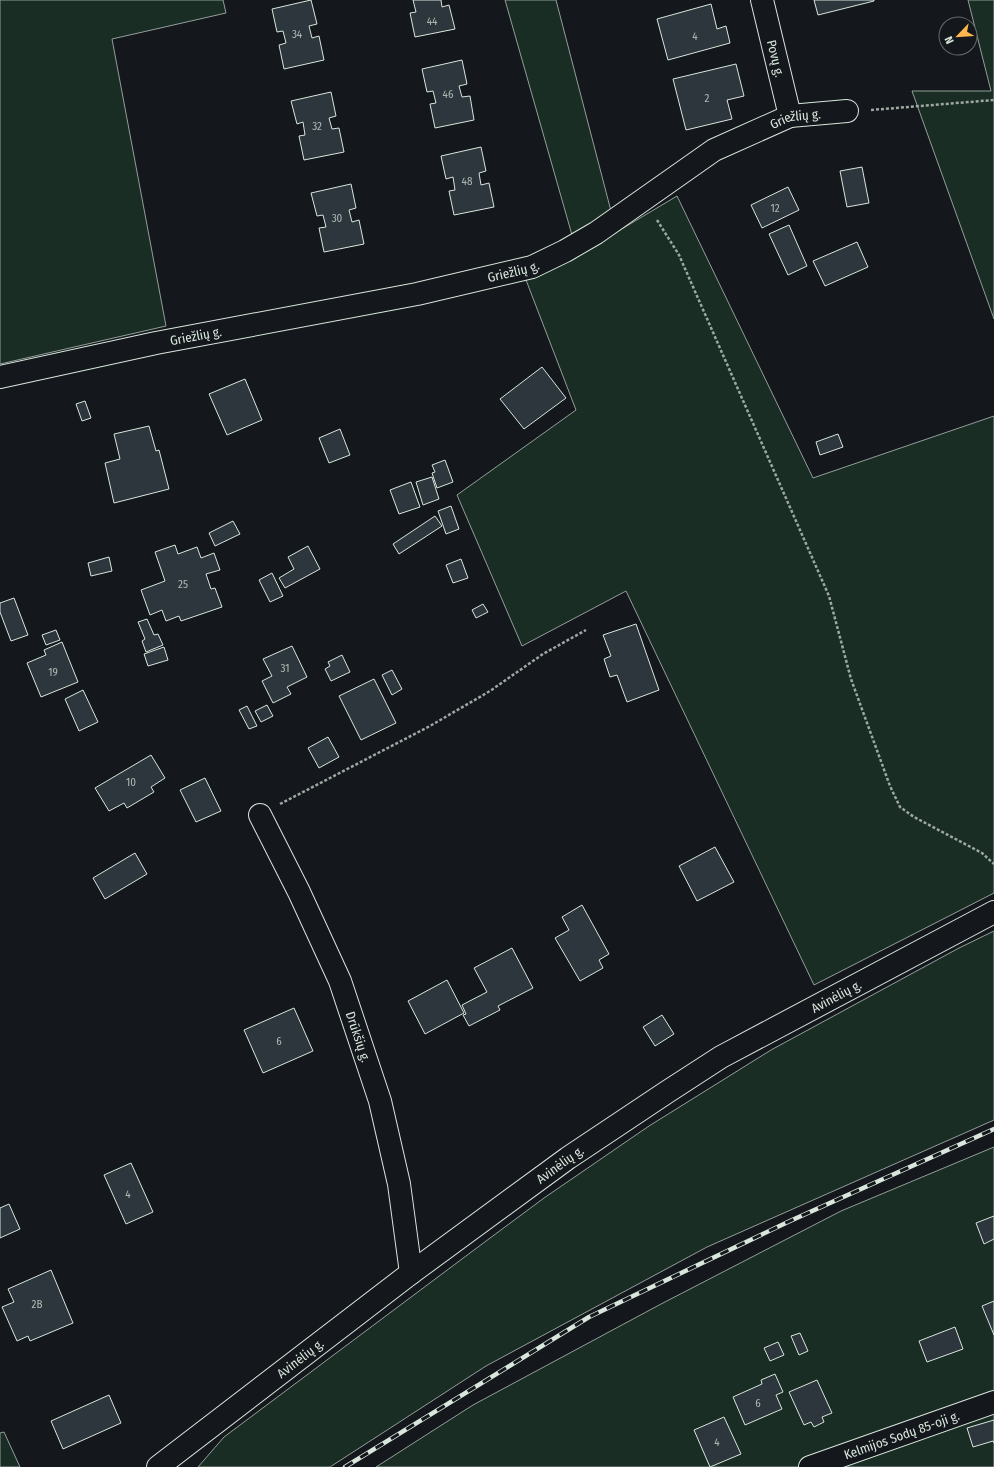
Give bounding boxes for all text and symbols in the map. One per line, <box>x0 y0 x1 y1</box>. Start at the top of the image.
house number: 44 <box>427 15 438 28</box>
north arrow <box>938 16 978 56</box>
house number: 34 <box>292 28 303 41</box>
house number: 4 <box>692 30 698 43</box>
text: N <box>942 34 957 46</box>
street label: Povų g. <box>764 38 787 79</box>
house number: 46 <box>443 88 454 101</box>
house number: 2 <box>705 92 710 105</box>
street label: Griežlių g. <box>767 106 822 132</box>
house number: 32 <box>312 120 322 133</box>
house number: 48 <box>462 175 473 188</box>
house number: 12 <box>770 202 780 215</box>
house number: 30 <box>332 212 343 225</box>
street label: Griežlių g. <box>486 258 542 285</box>
street label: Griežlių g. <box>169 324 223 348</box>
house number: 25 <box>178 578 188 591</box>
house number: 31 <box>281 662 290 675</box>
house number: 19 <box>48 666 58 679</box>
house number: 10 <box>126 776 136 789</box>
street label: Avinėlių g. <box>809 977 864 1016</box>
street label: Drūkšių g. <box>343 1010 374 1064</box>
house number: 6 <box>276 1035 282 1048</box>
street label: Avinėlių g. <box>533 1143 587 1187</box>
house number: 4 <box>125 1188 131 1201</box>
house number: 2B <box>32 1298 42 1311</box>
street label: Avinėlių g. <box>274 1336 327 1381</box>
house number: 6 <box>755 1397 761 1410</box>
street label: Kelmijos Sodų 85-oji g. <box>842 1408 962 1462</box>
house number: 4 <box>714 1436 720 1449</box>

